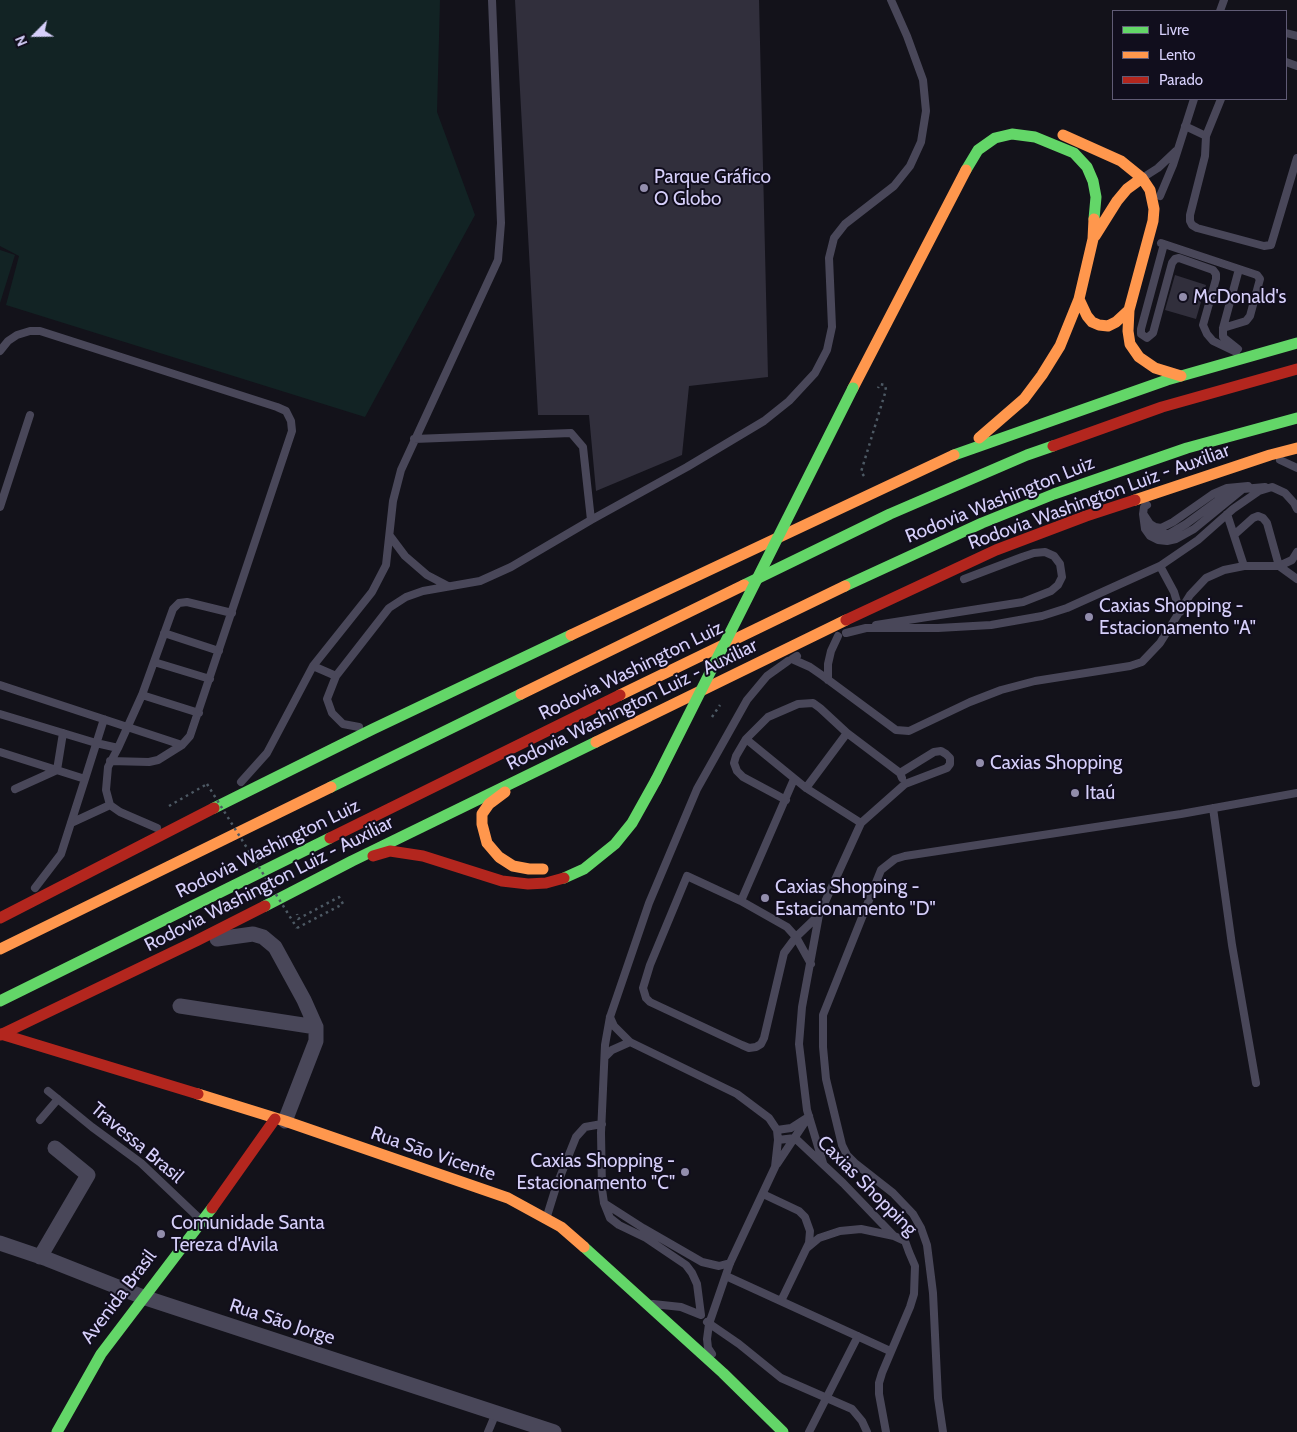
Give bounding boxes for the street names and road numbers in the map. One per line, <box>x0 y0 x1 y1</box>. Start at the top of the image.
street label: Rodovia Washington Luiz - Auxiliar <box>965 439 1233 555</box>
street label: Rodovia Washington Luiz <box>902 452 1098 548</box>
street label: Rodovia Washington Luiz <box>535 617 727 725</box>
street label: Rodovia Washington Luiz - Auxiliar <box>503 634 761 776</box>
street label: Rodovia Washington Luiz <box>172 795 364 903</box>
street label: Rodovia Washington Luiz - Auxiliar <box>141 811 397 957</box>
street label: Travessa Brasil <box>86 1098 188 1188</box>
street label: Rua Sāo Vicente <box>367 1122 499 1186</box>
street label: Caxias Shopping <box>812 1131 922 1241</box>
street label: Avenida Brasil <box>76 1246 162 1348</box>
street label: Rua São Jorge <box>226 1294 338 1350</box>

